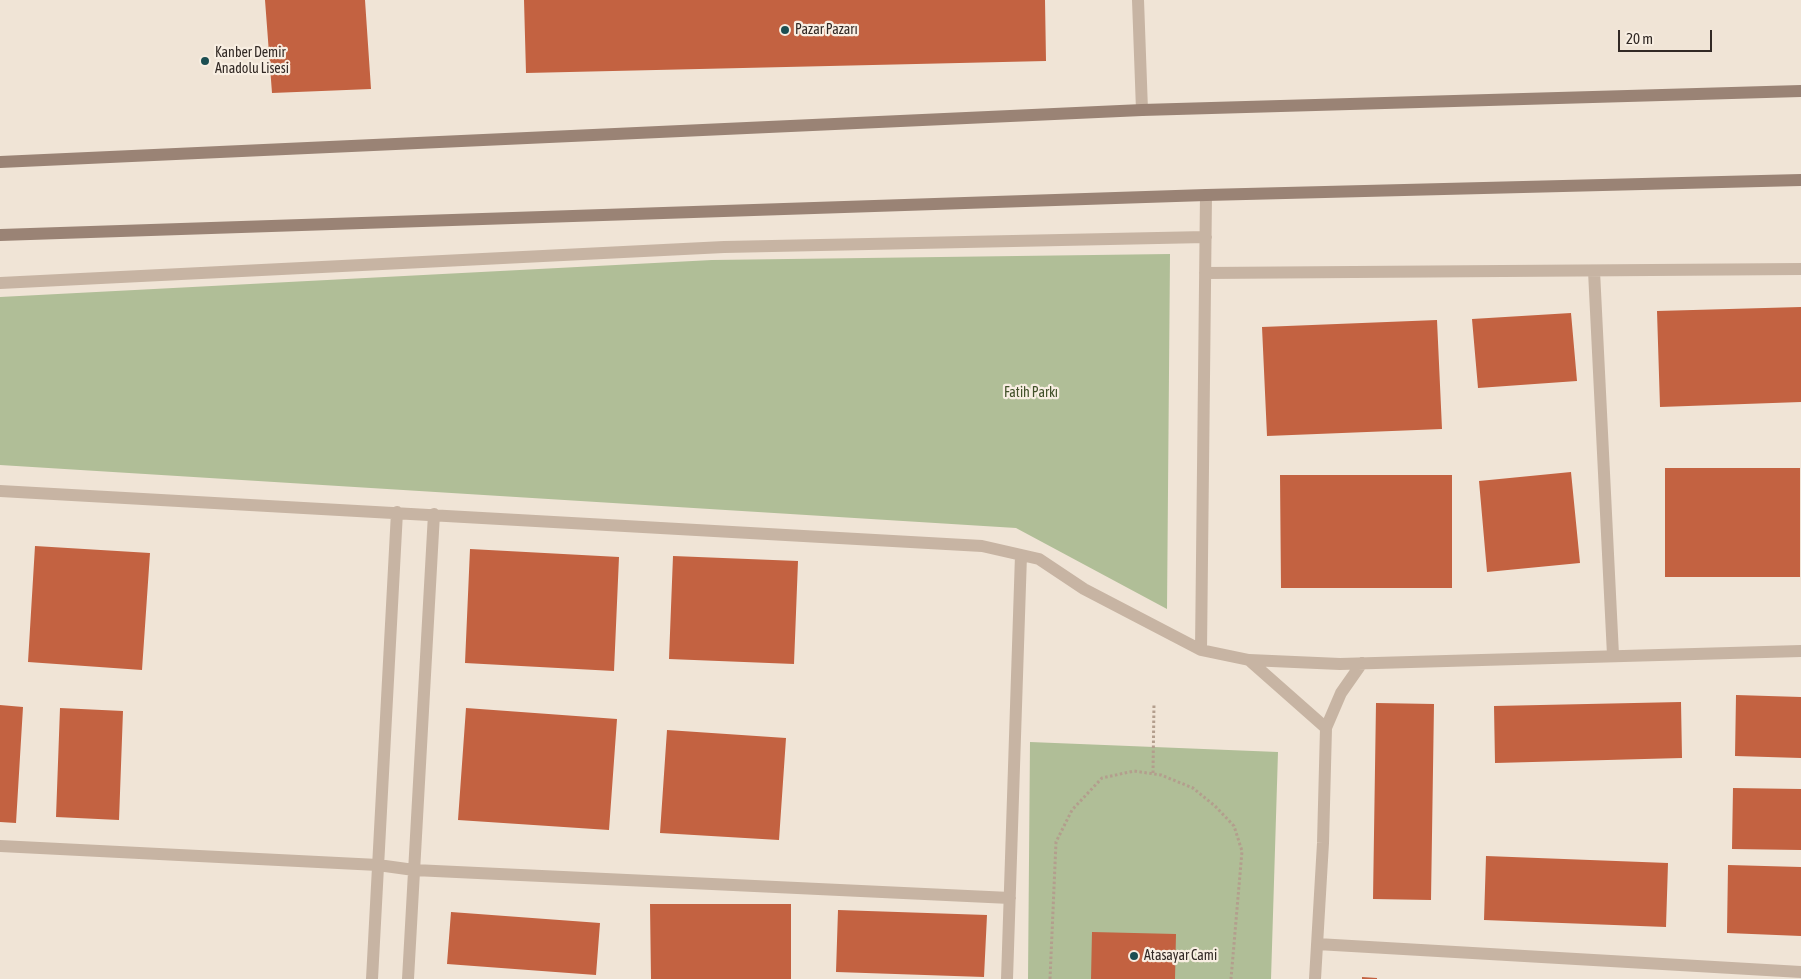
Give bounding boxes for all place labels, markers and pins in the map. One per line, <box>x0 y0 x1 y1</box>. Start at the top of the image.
place label: Pazar Pazarı <box>795 22 858 38</box>
marker: Pazar Pazarı <box>779 24 791 36</box>
place label: Kanber Demir Anadolu Lisesi <box>215 45 289 78</box>
marker: Kanber Demir Anadolu Lisesi <box>199 55 211 67</box>
place label: Atasayar Cami <box>1144 948 1217 964</box>
marker: Atasayar Cami <box>1128 950 1140 962</box>

